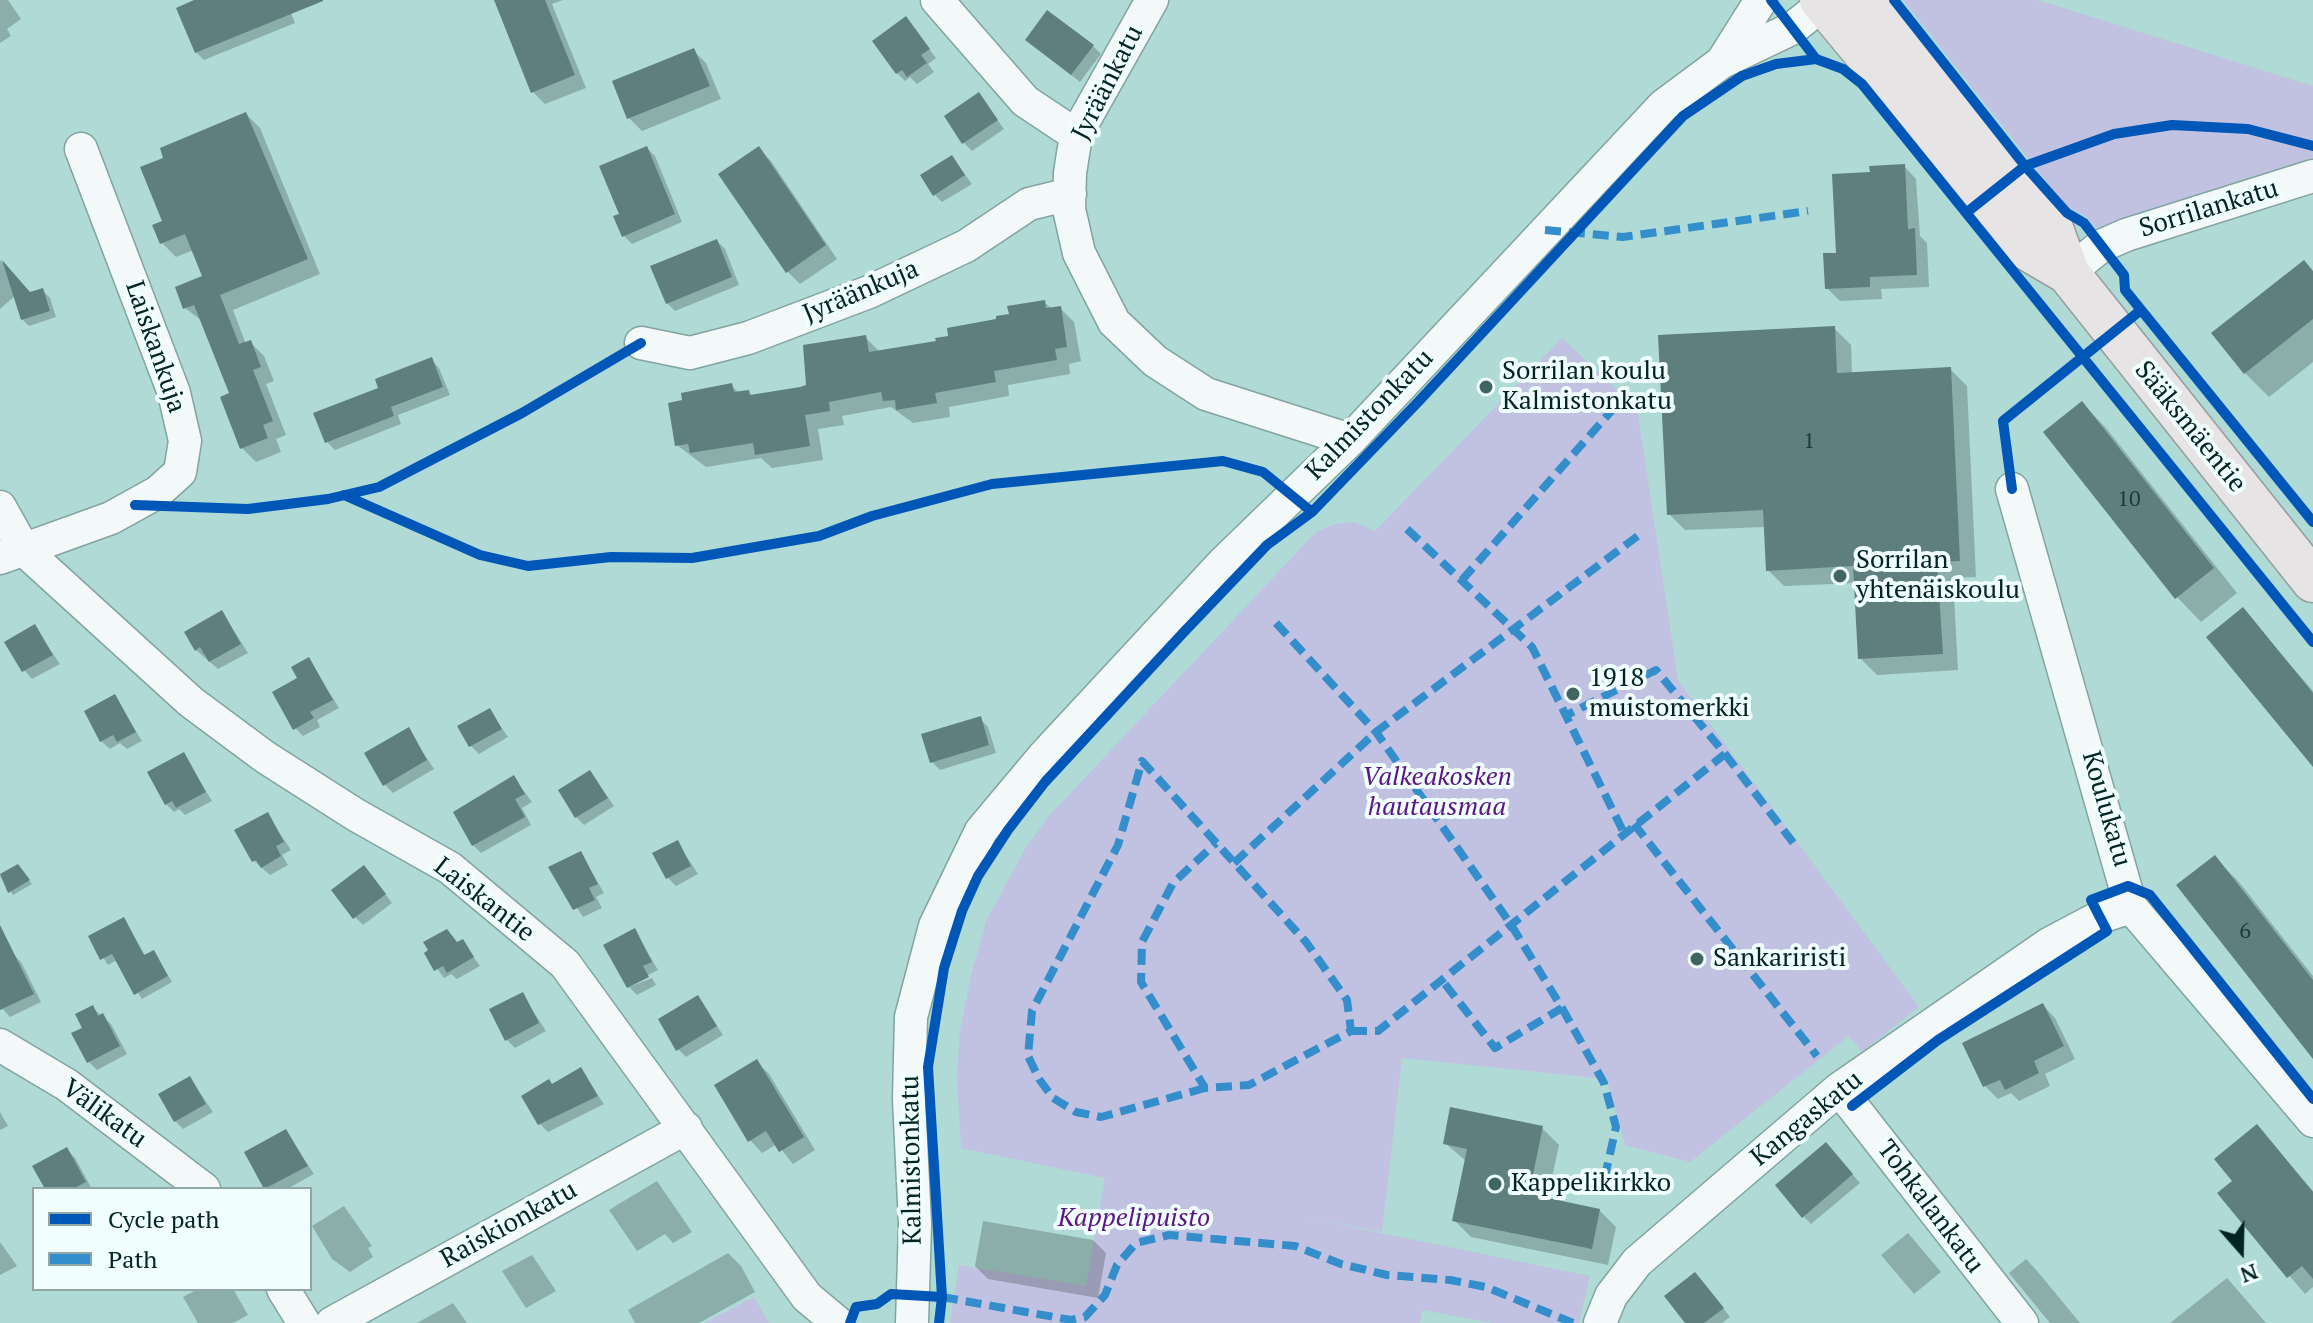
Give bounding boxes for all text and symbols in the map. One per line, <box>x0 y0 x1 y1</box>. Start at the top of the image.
street label: Jyräänkatu <box>1066 20 1150 146</box>
street label: Sorrilankatu <box>2136 173 2282 245</box>
street label: Jyräänkuja <box>798 254 924 330</box>
street label: Laiskankuja <box>118 277 192 417</box>
street label: Kalmistonkatu <box>1300 343 1440 487</box>
street label: Sääksmäentie <box>2128 355 2252 499</box>
place label: Sorrilan koulu Kalmistonkatu <box>1502 356 1672 418</box>
marker: Sorrilan koulu Kalmistonkatu <box>1477 378 1495 396</box>
house number: 1 <box>1803 429 1815 455</box>
house number: 10 <box>2117 487 2141 513</box>
place label: Sorrilan yhtenäiskoulu <box>1856 545 2020 606</box>
marker: Sorrilan yhtenäiskoulu <box>1831 567 1849 585</box>
place label: 1918 muistomerkki <box>1589 663 1750 724</box>
marker: 1918 muistomerkki <box>1564 685 1582 703</box>
street label: Koulukatu <box>2075 748 2137 870</box>
park label: Valkeakosken hautausmaa <box>1362 762 1512 824</box>
street label: Laiskantie <box>427 851 541 949</box>
house number: 6 <box>2239 919 2251 945</box>
place label: Sankariristi <box>1713 943 1846 975</box>
marker: Sankariristi <box>1688 950 1706 968</box>
street label: Kangaskatu <box>1745 1065 1869 1173</box>
street label: Välikatu <box>56 1073 152 1155</box>
street label: Kalmistonkatu <box>895 1075 929 1245</box>
street label: Tohkalankatu <box>1870 1134 1990 1280</box>
place label: Kappelikirkko <box>1511 1168 1671 1200</box>
street label: Raiskionkatu <box>435 1175 583 1275</box>
marker: Kappelikirkko <box>1486 1175 1504 1193</box>
legend <box>32 1187 312 1291</box>
text: Cycle path <box>108 1203 219 1235</box>
park label: Kappelipuisto <box>1058 1203 1210 1235</box>
north arrow <box>2201 1211 2281 1291</box>
text: Path <box>108 1243 157 1275</box>
text: N <box>2237 1258 2262 1291</box>

